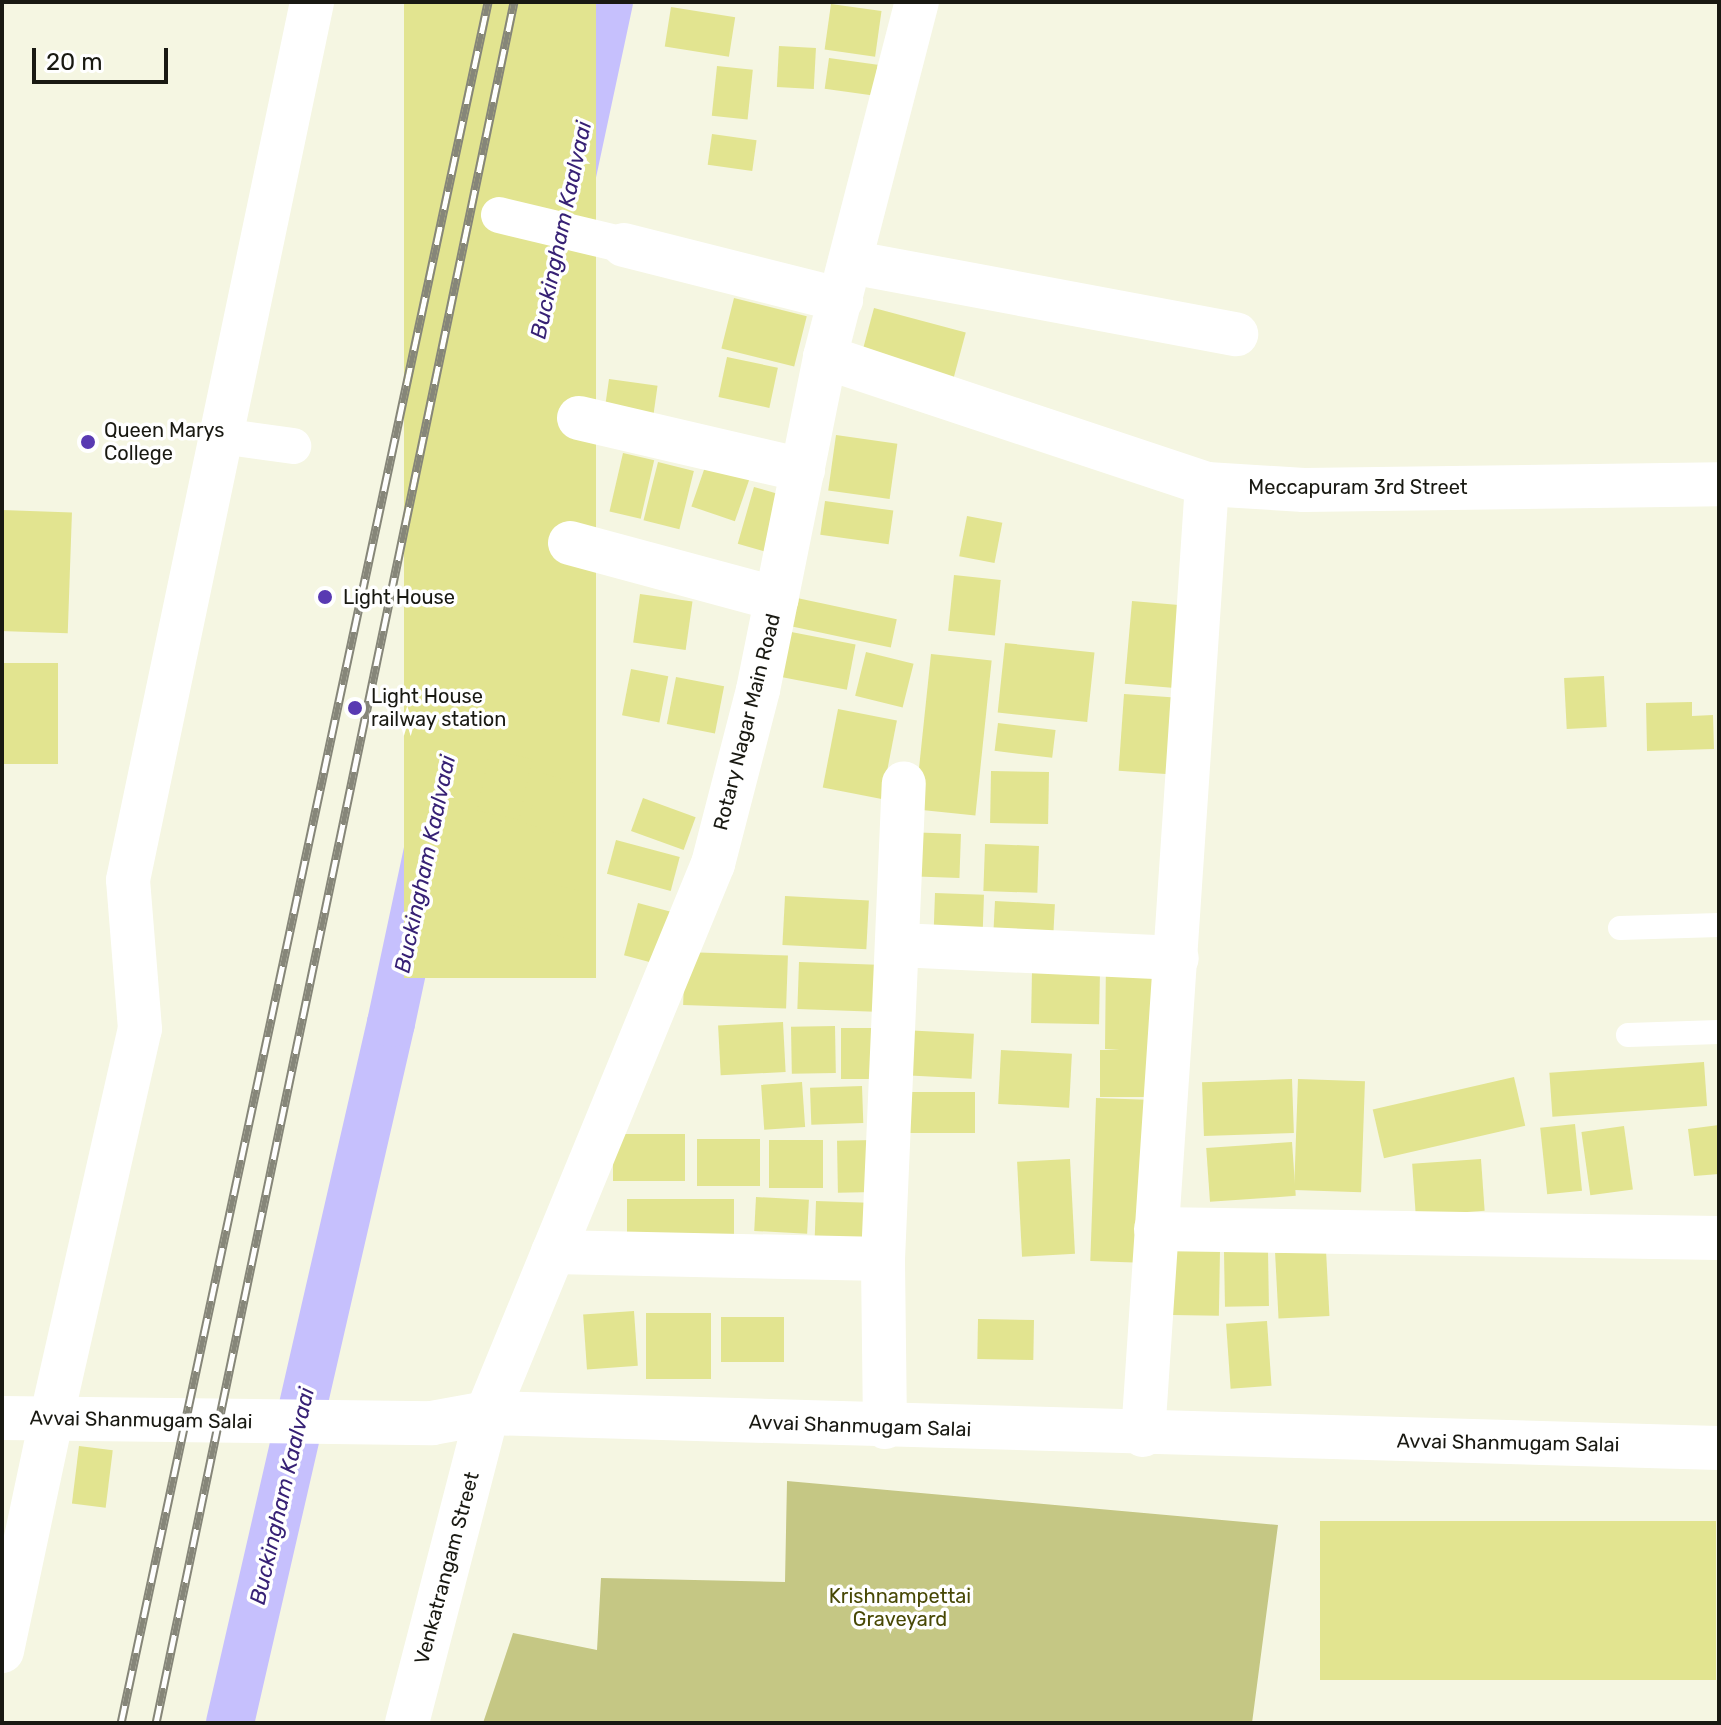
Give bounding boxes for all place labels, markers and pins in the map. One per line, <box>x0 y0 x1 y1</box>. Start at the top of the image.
place label: Queen Marys College <box>104 418 224 465</box>
marker: Queen Marys College <box>79 433 97 451</box>
place label: Light House <box>343 585 455 609</box>
marker: Light House <box>314 586 336 608</box>
place label: Light House railway station <box>371 684 507 731</box>
marker: Light House railway station <box>346 699 364 717</box>

